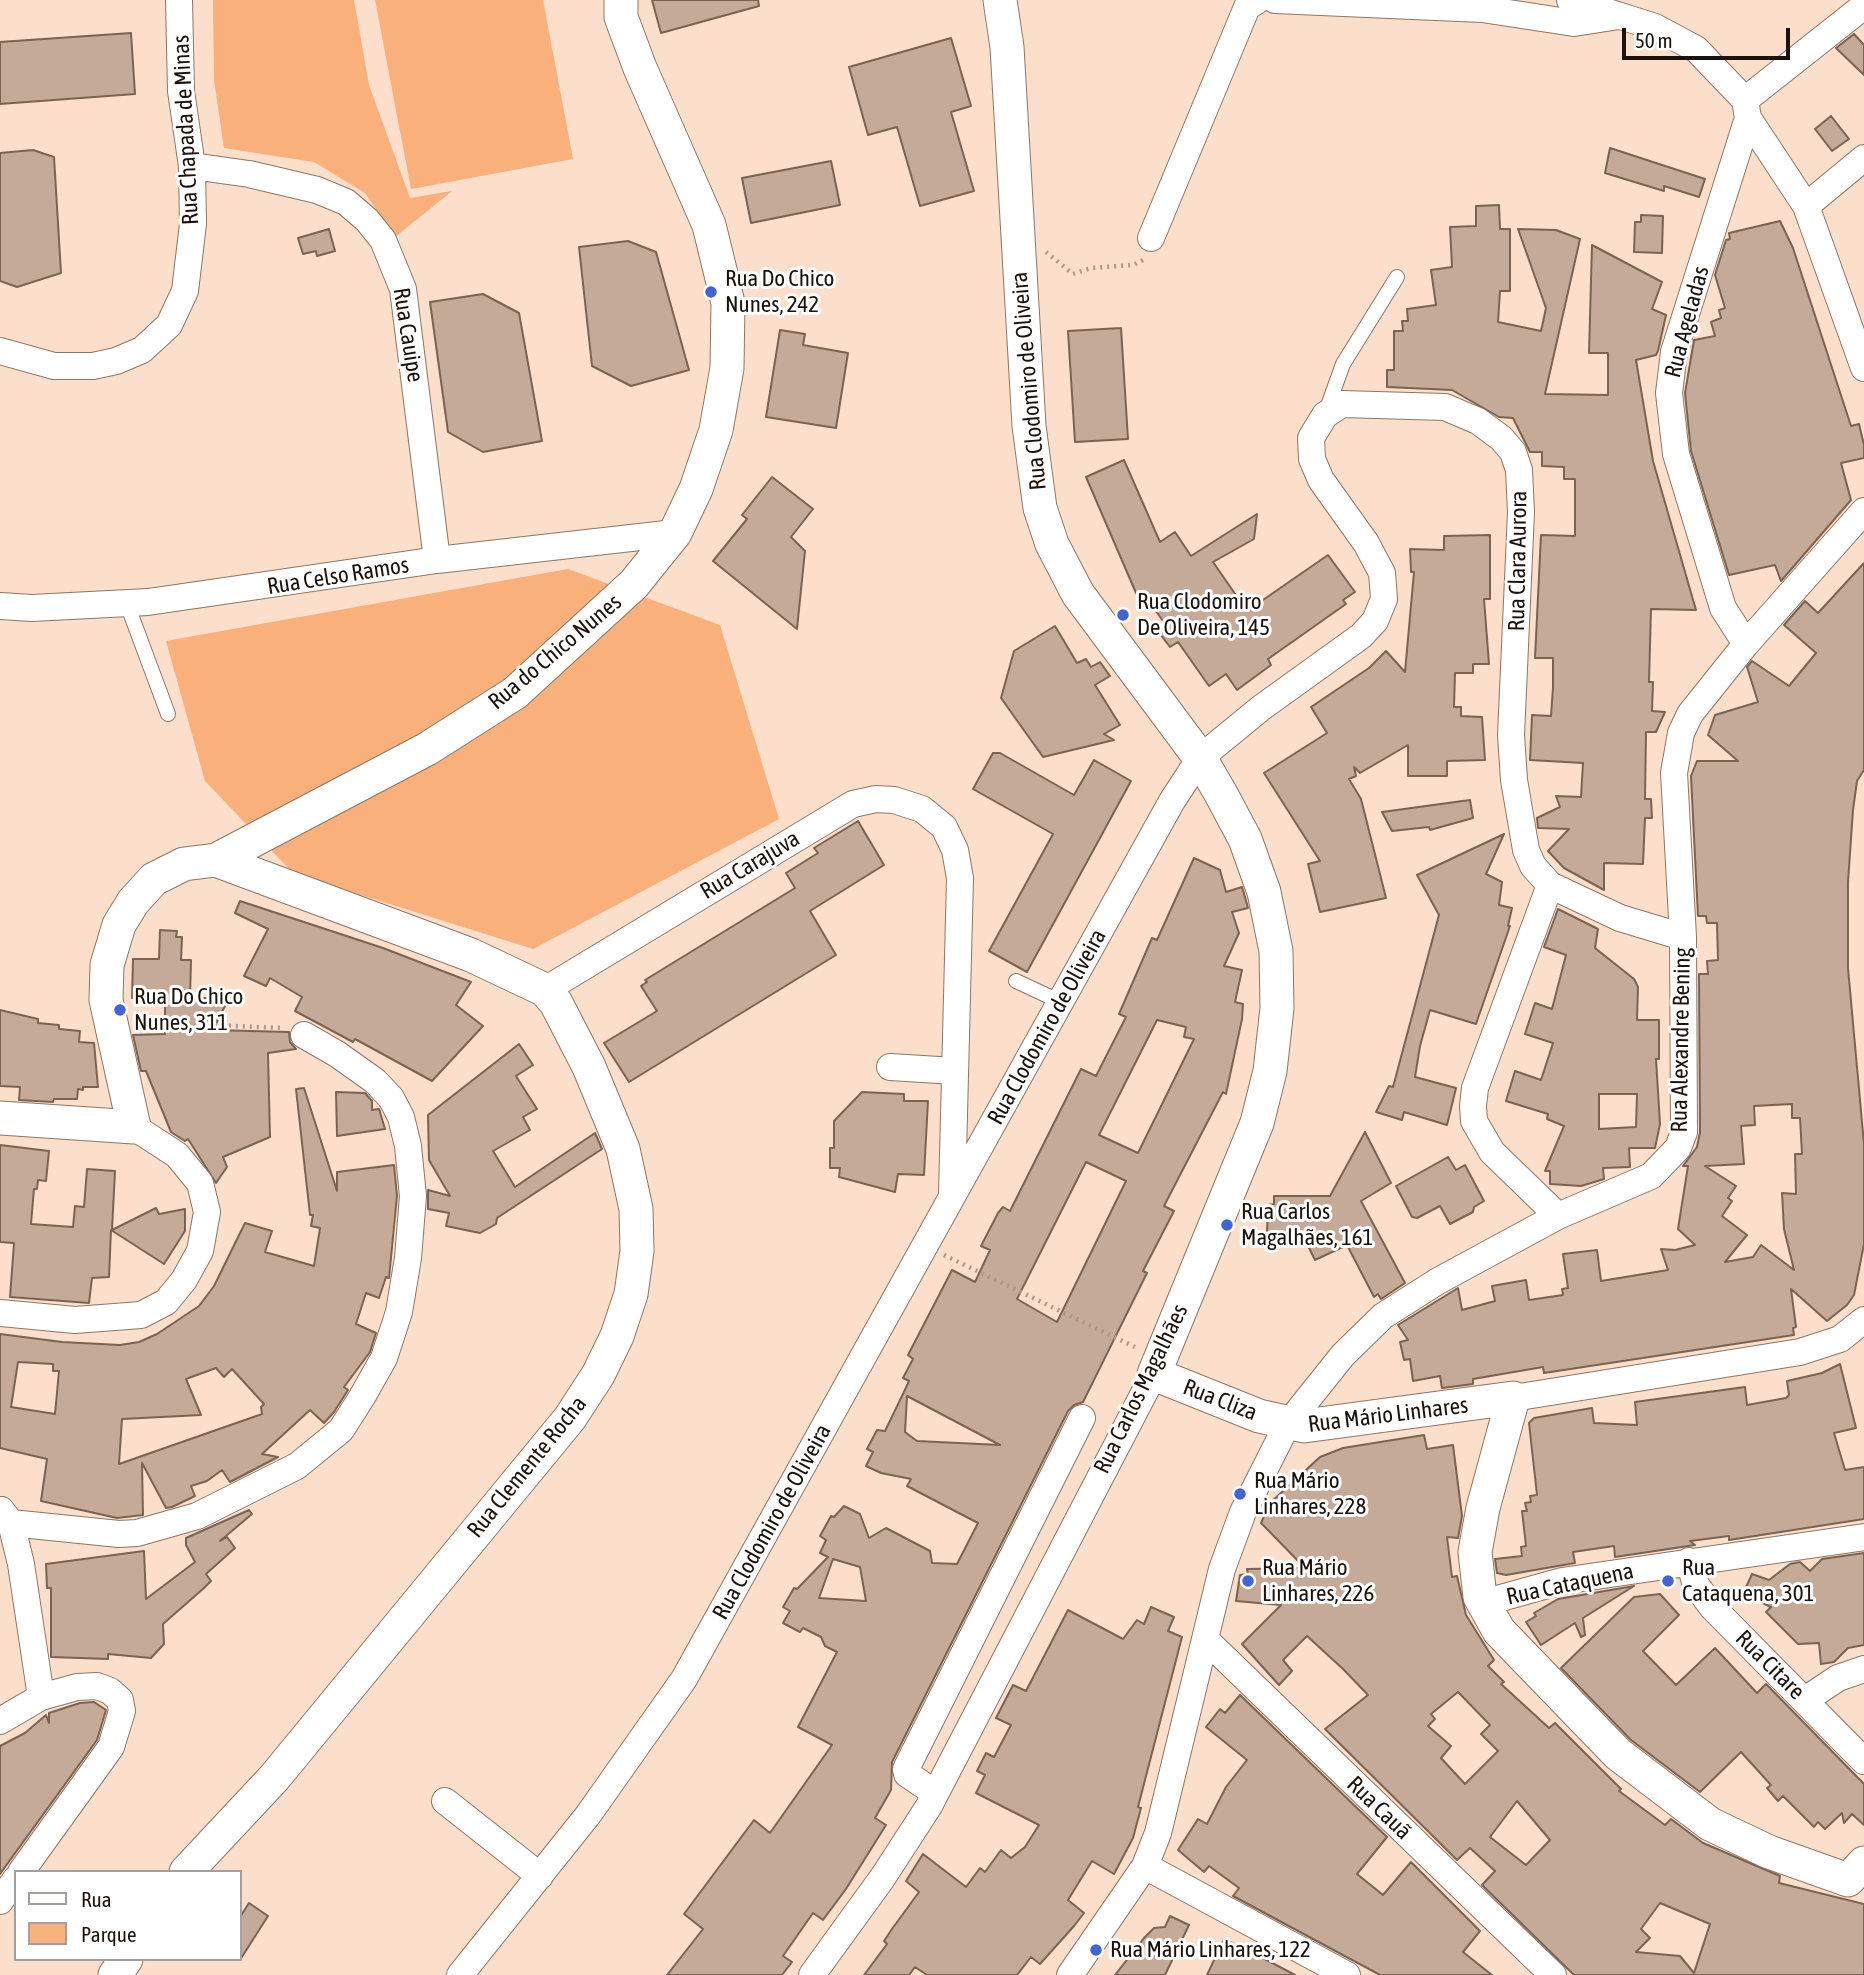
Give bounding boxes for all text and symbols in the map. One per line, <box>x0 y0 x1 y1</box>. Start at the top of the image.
scale bar <box>1626 14 1794 58</box>
text: 50 m <box>1635 28 1673 52</box>
street label: Rua Chapada de Minas <box>167 34 205 226</box>
street label: Rua Ageladas <box>1659 263 1715 381</box>
place label: Rua Do Chico Nunes, 242 <box>725 265 834 319</box>
street label: Rua Clodomiro de Oliveira <box>1006 271 1052 491</box>
marker: Rua Do Chico Nunes, 242 <box>703 284 719 300</box>
street label: Rua Cauipe <box>387 286 429 384</box>
street label: Rua Clara Aurora <box>1503 490 1533 632</box>
street label: Rua Celso Ramos <box>265 551 411 601</box>
street label: Rua do Chico Nunes <box>483 588 627 716</box>
place label: Rua Clodomiro De Oliveira, 145 <box>1137 588 1270 642</box>
marker: Rua Clodomiro De Oliveira, 145 <box>1115 607 1131 623</box>
street label: Rua Carajuva <box>695 825 805 905</box>
street label: Rua Clodomiro de Oliveira <box>982 924 1112 1130</box>
street label: Rua Alexandre Bening <box>1666 947 1696 1133</box>
place label: Rua Do Chico Nunes, 311 <box>134 983 243 1037</box>
marker: Rua Do Chico Nunes, 311 <box>112 1002 128 1018</box>
place label: Rua Carlos Magalhães, 161 <box>1241 1198 1373 1252</box>
marker: Rua Carlos Magalhães, 161 <box>1219 1217 1235 1233</box>
street label: Rua Carlos Magalhães <box>1088 1300 1194 1478</box>
street label: Rua Cliza <box>1179 1373 1261 1427</box>
street label: Rua Clemente Rocha <box>462 1391 592 1543</box>
street label: Rua Mário Linhares <box>1306 1391 1470 1439</box>
street label: Rua Clodomiro de Oliveira <box>707 1419 837 1625</box>
place label: Rua Mário Linhares, 228 <box>1254 1467 1366 1521</box>
marker: Rua Mário Linhares, 228 <box>1232 1486 1248 1502</box>
place label: Rua Mário Linhares, 226 <box>1262 1554 1374 1608</box>
place label: Rua Cataquena, 301 <box>1682 1554 1814 1608</box>
street label: Rua Cataquena <box>1504 1557 1636 1611</box>
marker: Rua Mário Linhares, 226 <box>1240 1573 1256 1589</box>
marker: Rua Cataquena, 301 <box>1660 1573 1676 1589</box>
street label: Rua Citare <box>1730 1625 1810 1705</box>
street label: Rua Cauã <box>1341 1771 1417 1845</box>
legend <box>14 1870 242 1961</box>
text: Rua <box>81 1887 111 1911</box>
text: Parque <box>81 1922 136 1946</box>
place label: Rua Mário Linhares, 122 <box>1110 1936 1311 1964</box>
marker: Rua Mário Linhares, 122 <box>1088 1942 1104 1958</box>

